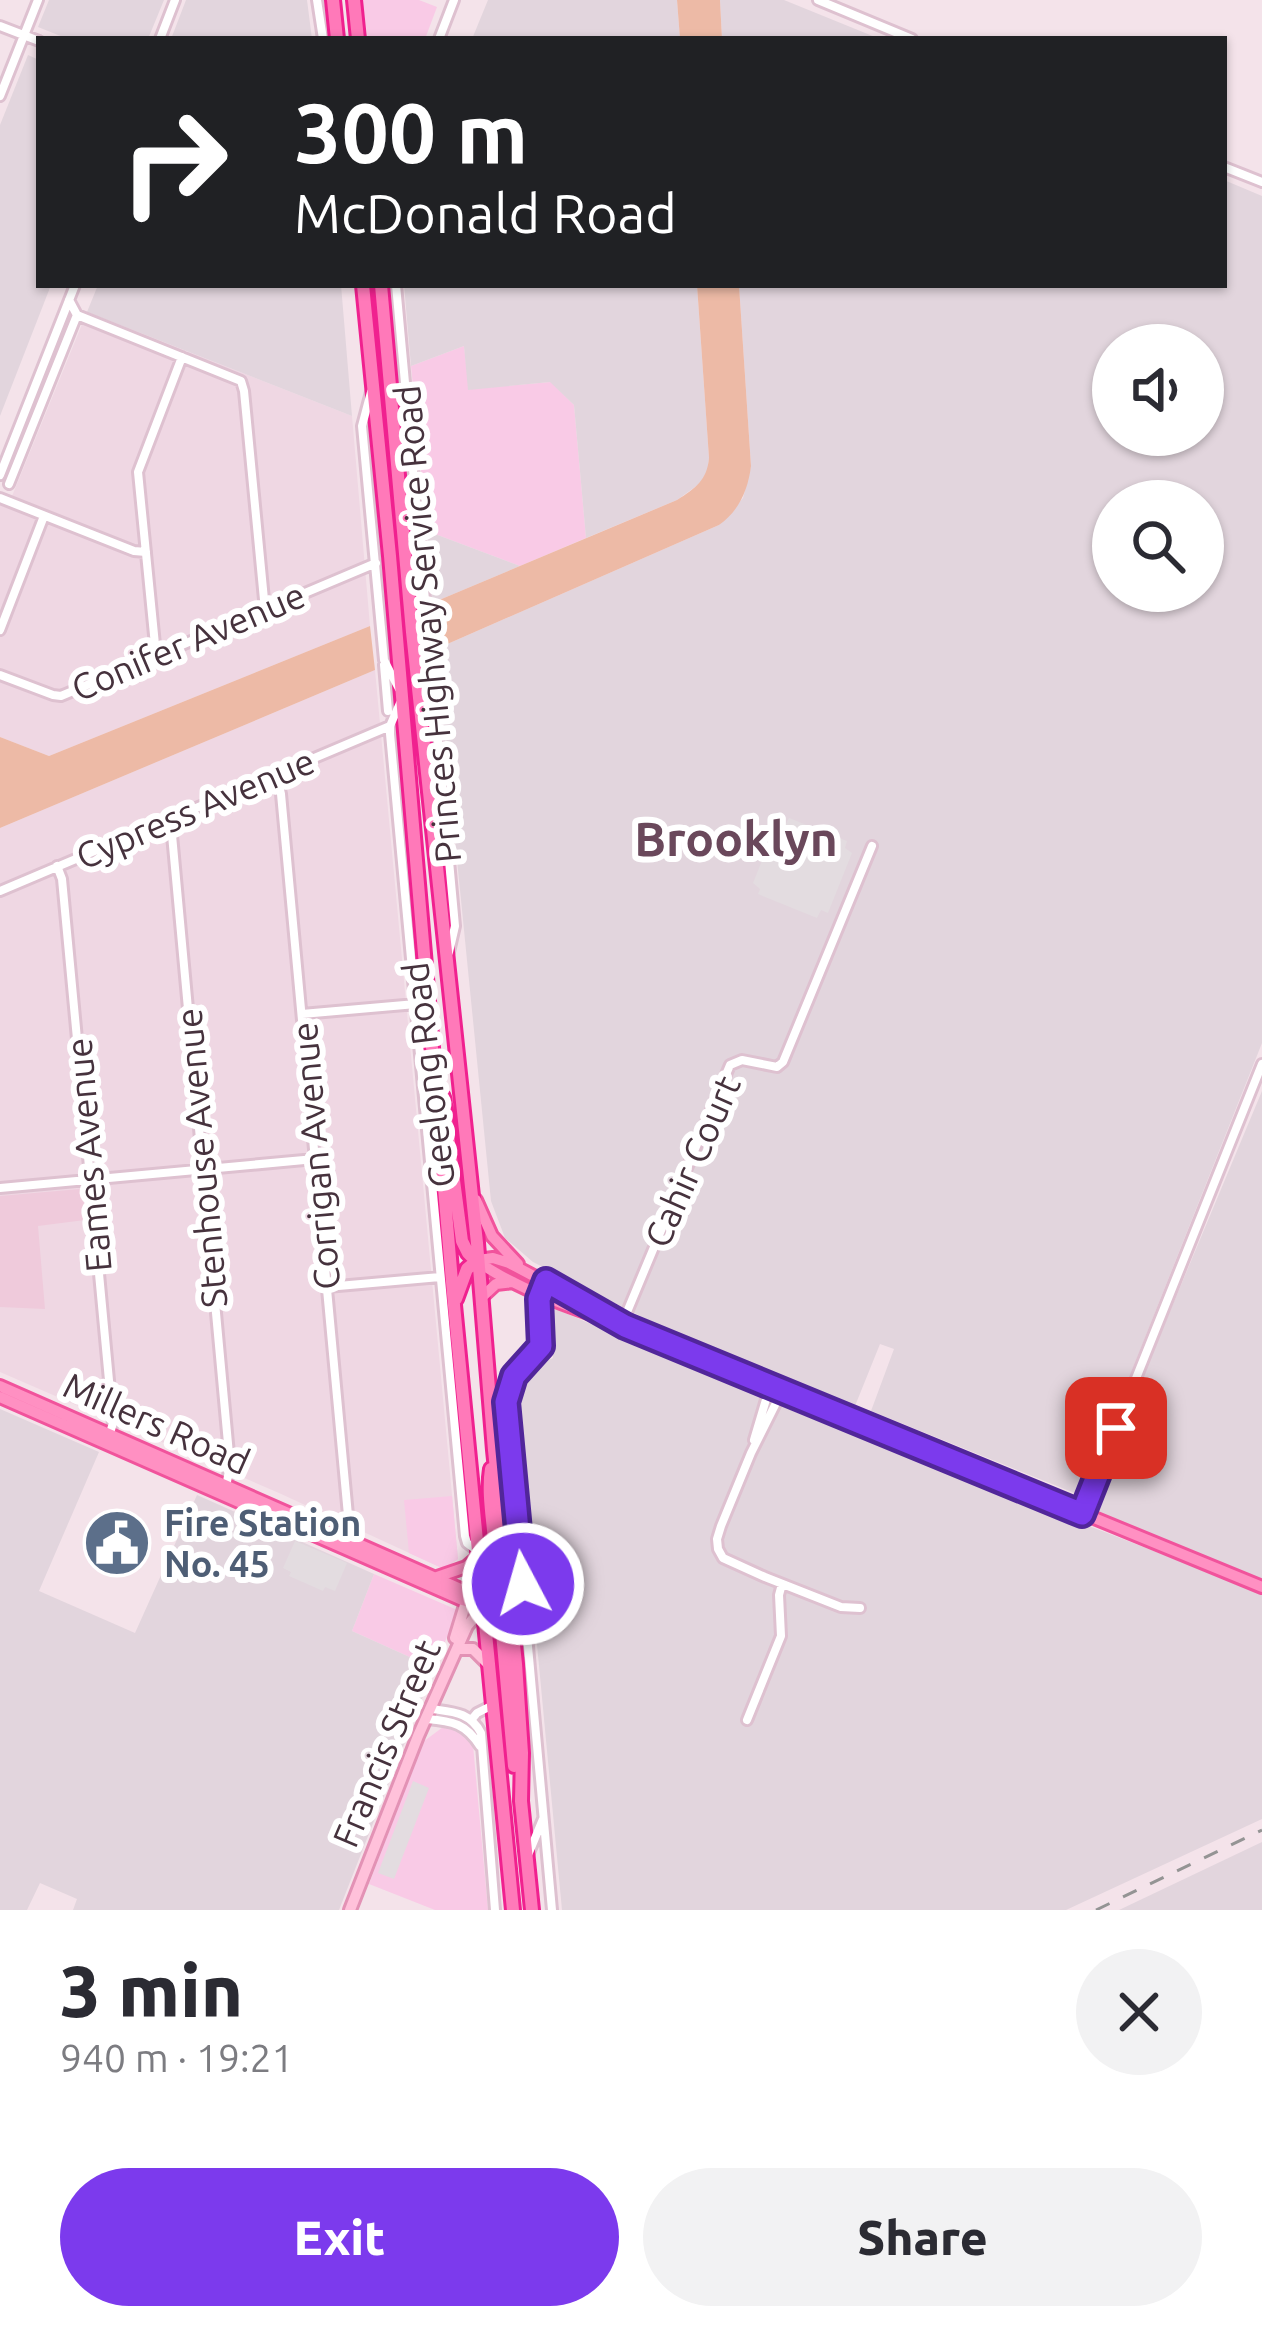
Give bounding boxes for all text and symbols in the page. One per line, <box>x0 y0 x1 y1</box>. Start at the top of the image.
icon: right <box>96 84 252 240</box>
text: 300 m <box>294 85 528 179</box>
text: McDonald Road <box>294 183 677 243</box>
map controls <box>1092 324 1224 612</box>
button: sound <box>1092 324 1224 456</box>
street label: Princes Highway Service Road <box>386 384 468 864</box>
button: search <box>1092 480 1224 612</box>
street label: Conifer Avenue <box>65 573 311 709</box>
street label: Cypress Avenue <box>70 739 320 877</box>
district label: Brooklyn <box>634 811 838 865</box>
street label: Geelong Road <box>394 960 462 1190</box>
street label: Stenhouse Avenue <box>167 1006 235 1310</box>
street label: Corrigan Avenue <box>283 1021 347 1291</box>
street label: Eames Avenue <box>57 1036 119 1274</box>
street label: Cahir Court <box>636 1069 748 1253</box>
street label: Millers Road <box>58 1364 256 1482</box>
pin <box>1065 1377 1167 1479</box>
icon: arrive <box>1083 1395 1149 1461</box>
place label: Fire Station No. 45 <box>164 1502 361 1584</box>
public building icon: Fire Station No. 45 <box>82 1508 152 1578</box>
position arrow <box>460 1521 586 1647</box>
street label: Francis Street <box>324 1633 448 1853</box>
button: close <box>1076 1949 1202 2075</box>
text: 3 min <box>60 1950 243 2031</box>
text: 940 m · 19:21 <box>60 2036 294 2079</box>
button: Exit <box>60 2168 619 2306</box>
button: Share <box>643 2168 1202 2306</box>

